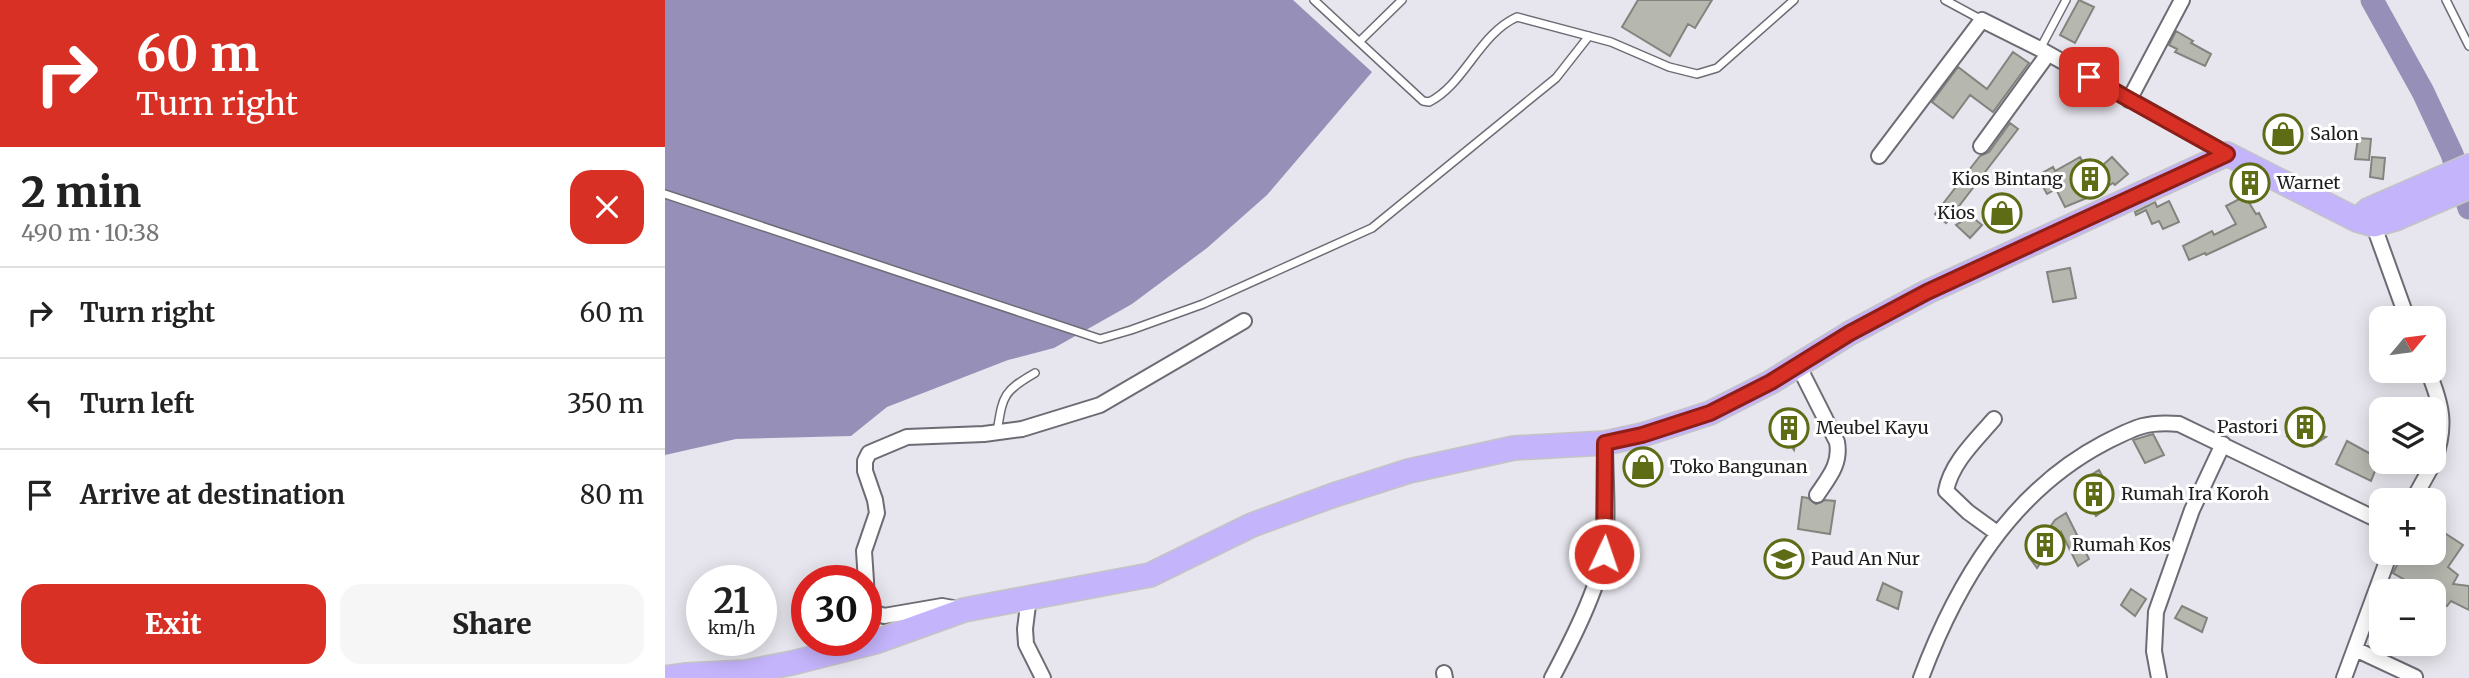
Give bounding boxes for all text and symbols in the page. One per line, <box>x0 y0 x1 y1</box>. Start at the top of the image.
text: 60 m <box>136 23 259 84</box>
icon: right <box>21 28 112 119</box>
pin <box>2059 47 2119 107</box>
icon: arrive <box>2070 58 2108 96</box>
text: Turn right <box>136 84 298 124</box>
shop icon: Salon <box>2262 113 2304 155</box>
place label: Salon <box>2310 122 2359 145</box>
building icon: Kios Bintang <box>2069 158 2111 200</box>
building icon: Warnet <box>2229 162 2271 204</box>
text: 2 min <box>21 166 141 218</box>
place label: Kios Bintang <box>1952 167 2063 190</box>
button: close <box>570 170 644 244</box>
place label: Warnet <box>2276 171 2340 194</box>
shop icon: Kios <box>1981 192 2023 234</box>
place label: Kios <box>1937 201 1975 224</box>
text: 490 m · 10:38 <box>21 218 160 247</box>
icon: right <box>21 294 59 332</box>
text: Turn right <box>80 296 215 329</box>
text: 60 m <box>580 296 644 329</box>
north arrow <box>2369 306 2447 383</box>
map controls <box>2369 306 2446 656</box>
icon: left <box>21 385 59 423</box>
text: Turn left <box>80 387 194 420</box>
text: 350 m <box>567 387 644 420</box>
button: layers <box>2369 397 2446 474</box>
building icon: Pastori <box>2284 406 2326 448</box>
building icon: Meubel Kayu <box>1768 407 1810 449</box>
place label: Pastori <box>2217 415 2278 438</box>
place label: Meubel Kayu <box>1816 416 1929 439</box>
shop icon: Toko Bangunan <box>1622 446 1664 488</box>
place label: Toko Bangunan <box>1670 455 1808 478</box>
building icon: Rumah Ira Koroh <box>2073 473 2115 515</box>
icon: arrive <box>21 476 59 514</box>
text: Arrive at destination <box>80 478 345 511</box>
text: 80 m <box>580 478 644 511</box>
place label: Rumah Ira Koroh <box>2121 482 2269 505</box>
button: + <box>2369 488 2446 565</box>
position arrow <box>1567 517 1641 591</box>
building icon: Rumah Kos <box>2024 524 2066 566</box>
place label: Rumah Kos <box>2072 533 2171 556</box>
school or university icon: Paud An Nur <box>1763 538 1805 580</box>
place label: Paud An Nur <box>1811 547 1920 570</box>
speed limit sign: 30 <box>791 565 882 656</box>
text: 21 <box>714 579 749 623</box>
button: − <box>2369 579 2446 656</box>
button: Exit <box>21 584 326 664</box>
button: Share <box>340 584 644 664</box>
text: km/h <box>708 616 755 639</box>

